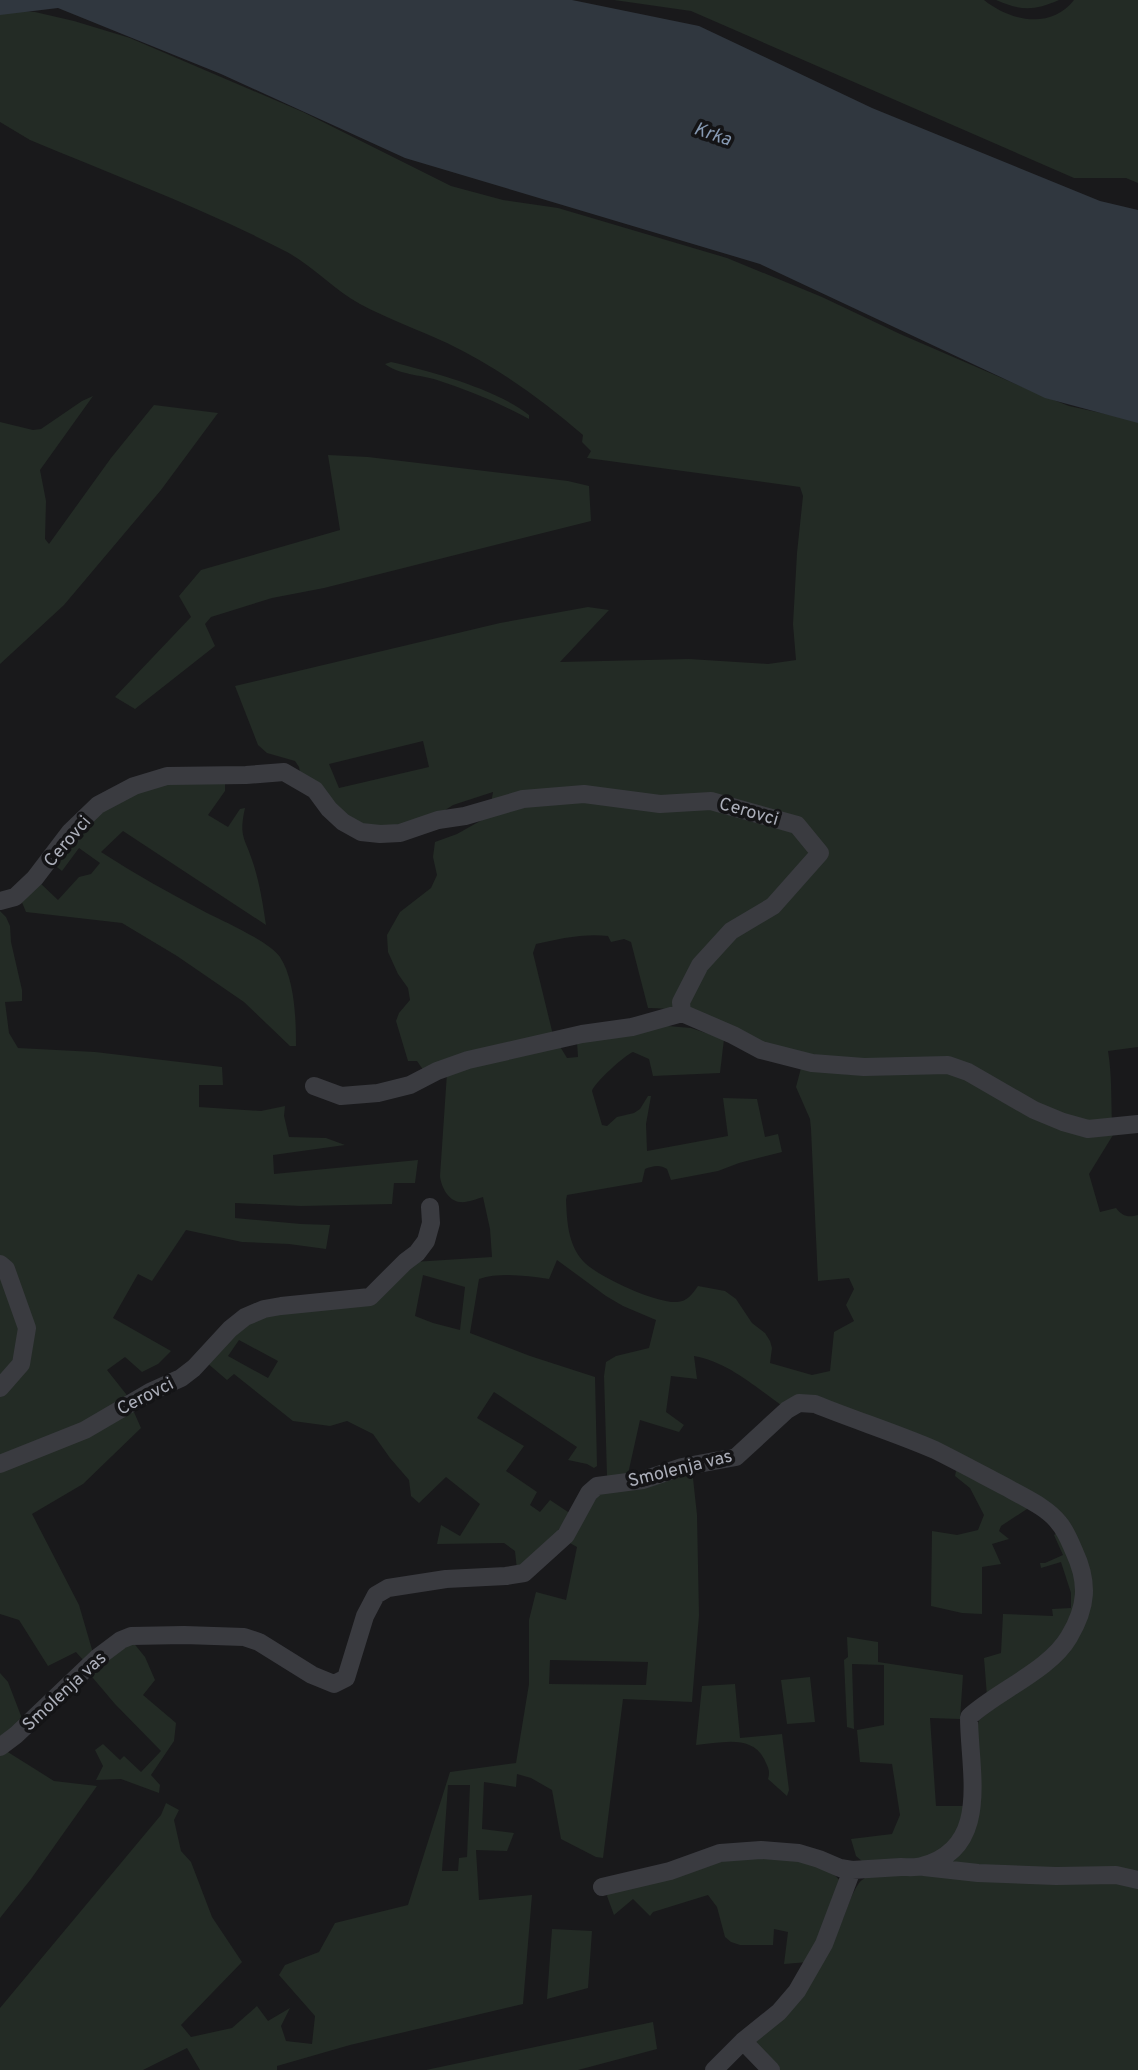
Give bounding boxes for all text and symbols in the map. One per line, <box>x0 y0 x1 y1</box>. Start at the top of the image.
water label: Krka <box>690 117 734 152</box>
street label: Cerovci <box>716 793 781 832</box>
street label: Cerovci <box>40 811 97 872</box>
street label: Cerovci <box>113 1373 178 1421</box>
street label: Smolenja vas <box>626 1445 735 1494</box>
street label: Smolenja vas <box>18 1647 112 1737</box>

